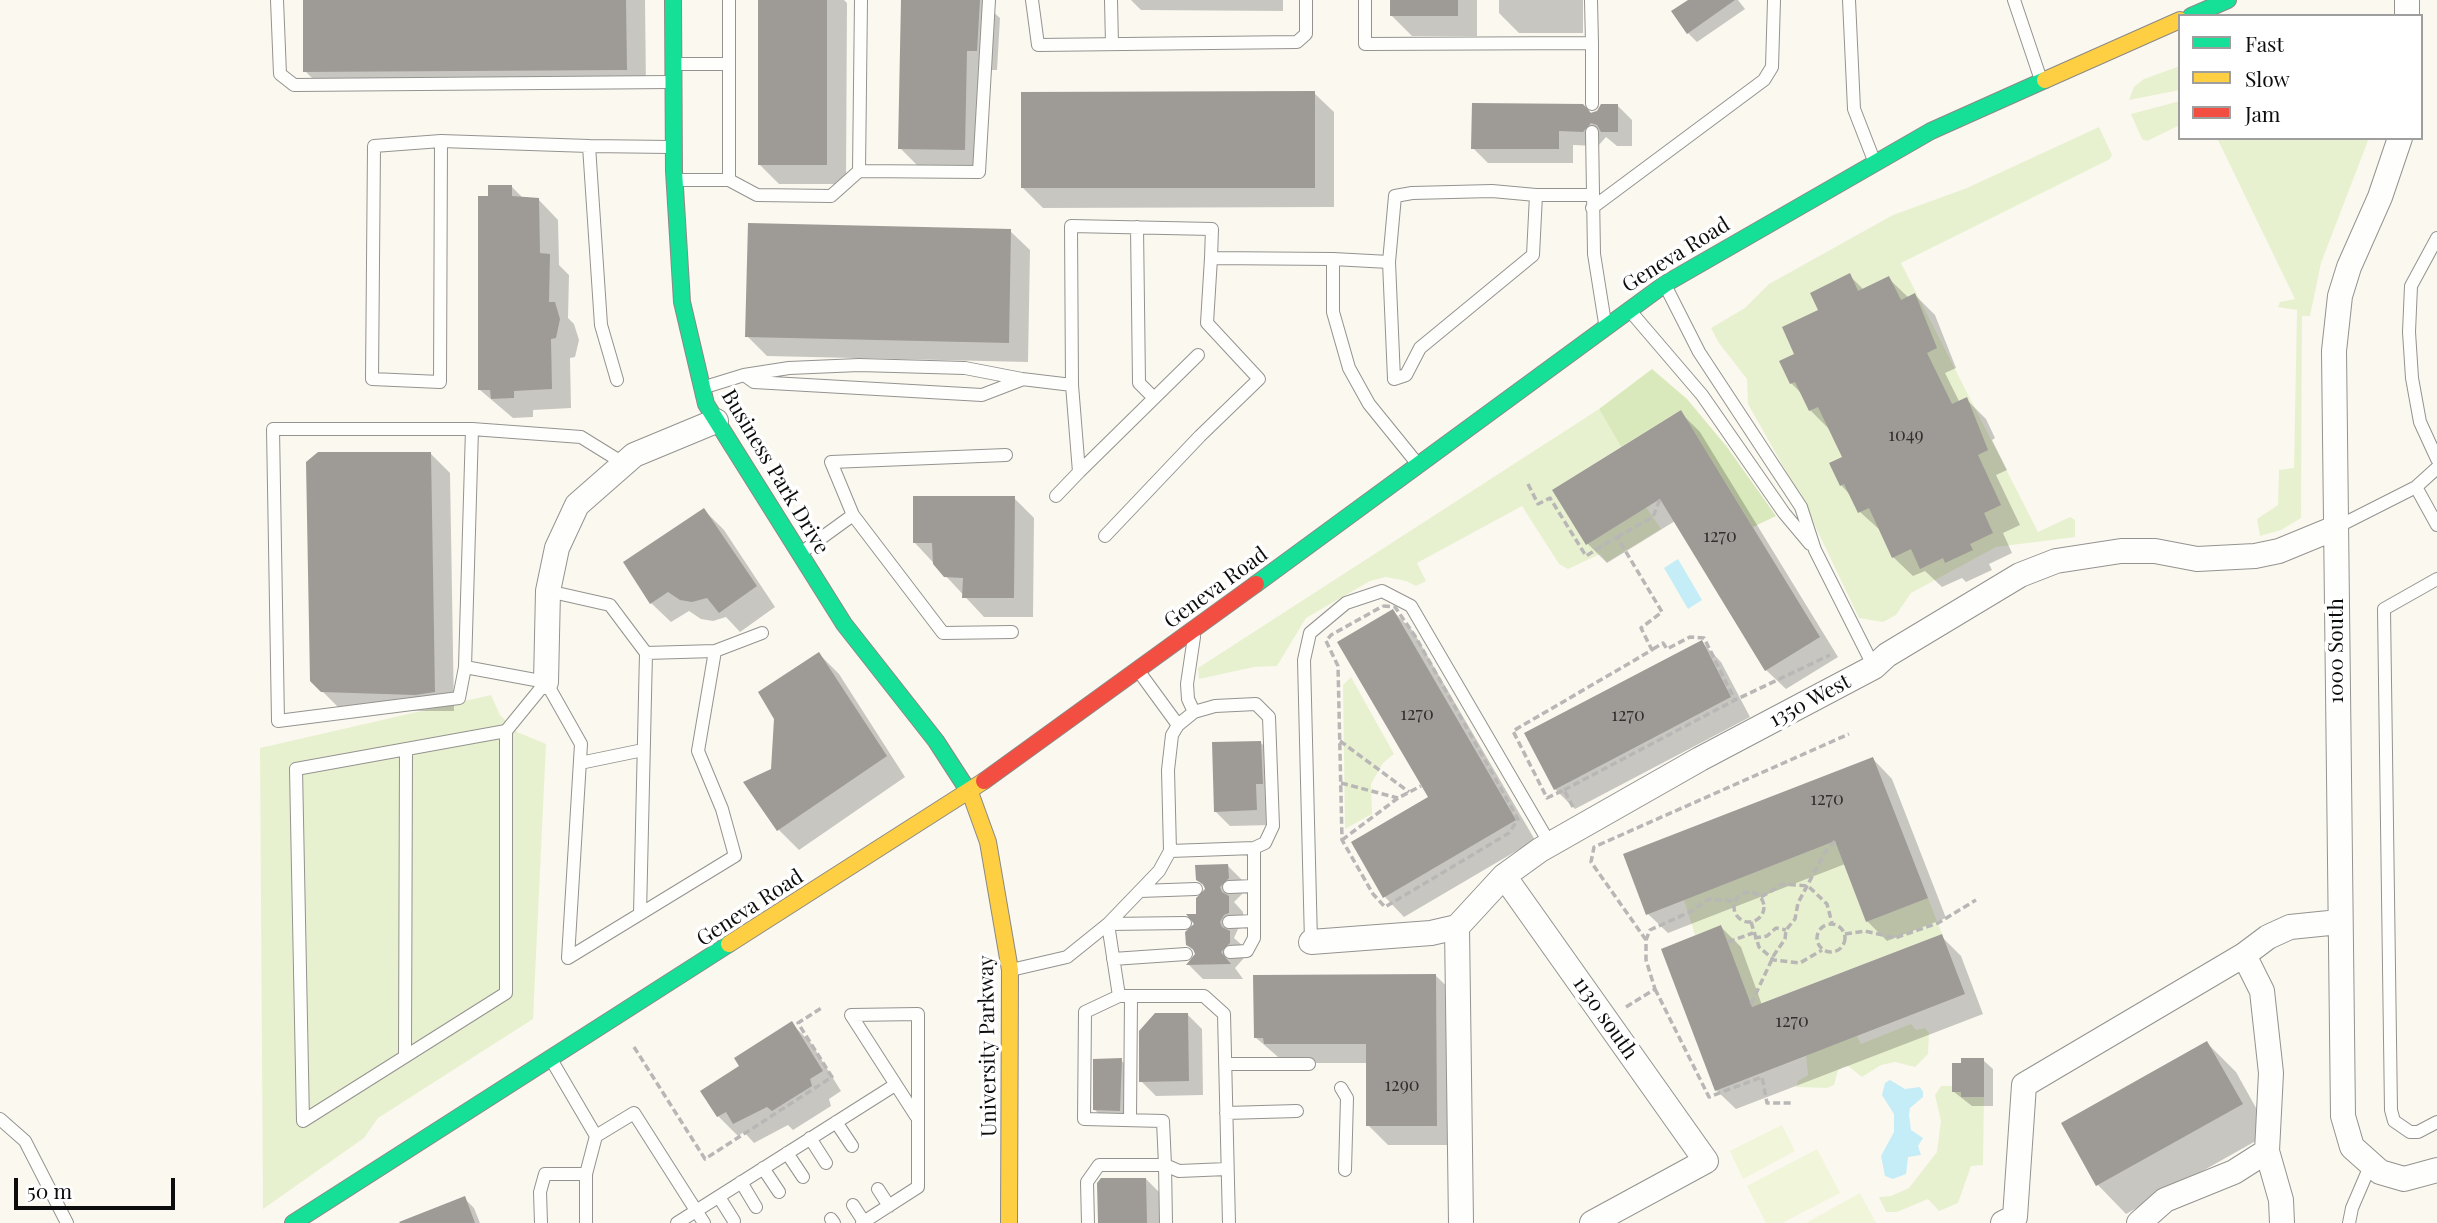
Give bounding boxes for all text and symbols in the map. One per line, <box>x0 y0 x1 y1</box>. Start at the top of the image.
legend <box>2178 14 2423 140</box>
text: Fast <box>2245 29 2284 57</box>
text: Slow <box>2245 64 2290 92</box>
text: Jam <box>2245 99 2281 127</box>
street label: Geneva Road <box>1618 212 1734 298</box>
street label: Business Park Drive <box>716 385 834 559</box>
house number: 1049 <box>1888 424 1924 446</box>
house number: 1270 <box>1703 525 1737 547</box>
street label: Geneva Road <box>1159 542 1273 634</box>
street label: 1000 South <box>2323 598 2349 704</box>
street label: 1350 West <box>1765 669 1855 733</box>
house number: 1270 <box>1400 703 1434 725</box>
house number: 1270 <box>1611 704 1645 726</box>
house number: 1270 <box>1810 788 1844 810</box>
street label: Geneva Road <box>692 864 808 952</box>
street label: University Parkway <box>974 955 1002 1137</box>
street label: 1130 south <box>1567 972 1643 1064</box>
house number: 1270 <box>1775 1010 1809 1032</box>
house number: 1290 <box>1384 1074 1420 1096</box>
scale bar <box>18 1164 178 1208</box>
text: 50 m <box>27 1176 72 1204</box>

